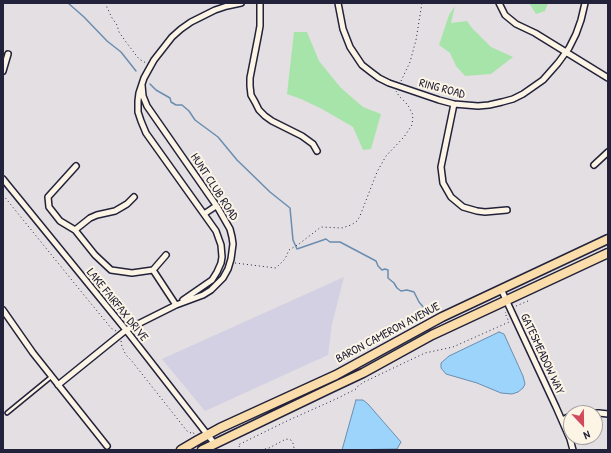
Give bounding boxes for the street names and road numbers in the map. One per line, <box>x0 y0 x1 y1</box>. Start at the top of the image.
street label: RING ROAD <box>418 76 466 102</box>
street label: HUNT CLUB ROAD <box>187 151 241 223</box>
street label: LAKE FAIRFAX DRIVE <box>83 266 151 344</box>
street label: BARON CAMERON AVENUE <box>334 300 442 366</box>
street label: GATESMEADOW WAY <box>517 311 567 397</box>

